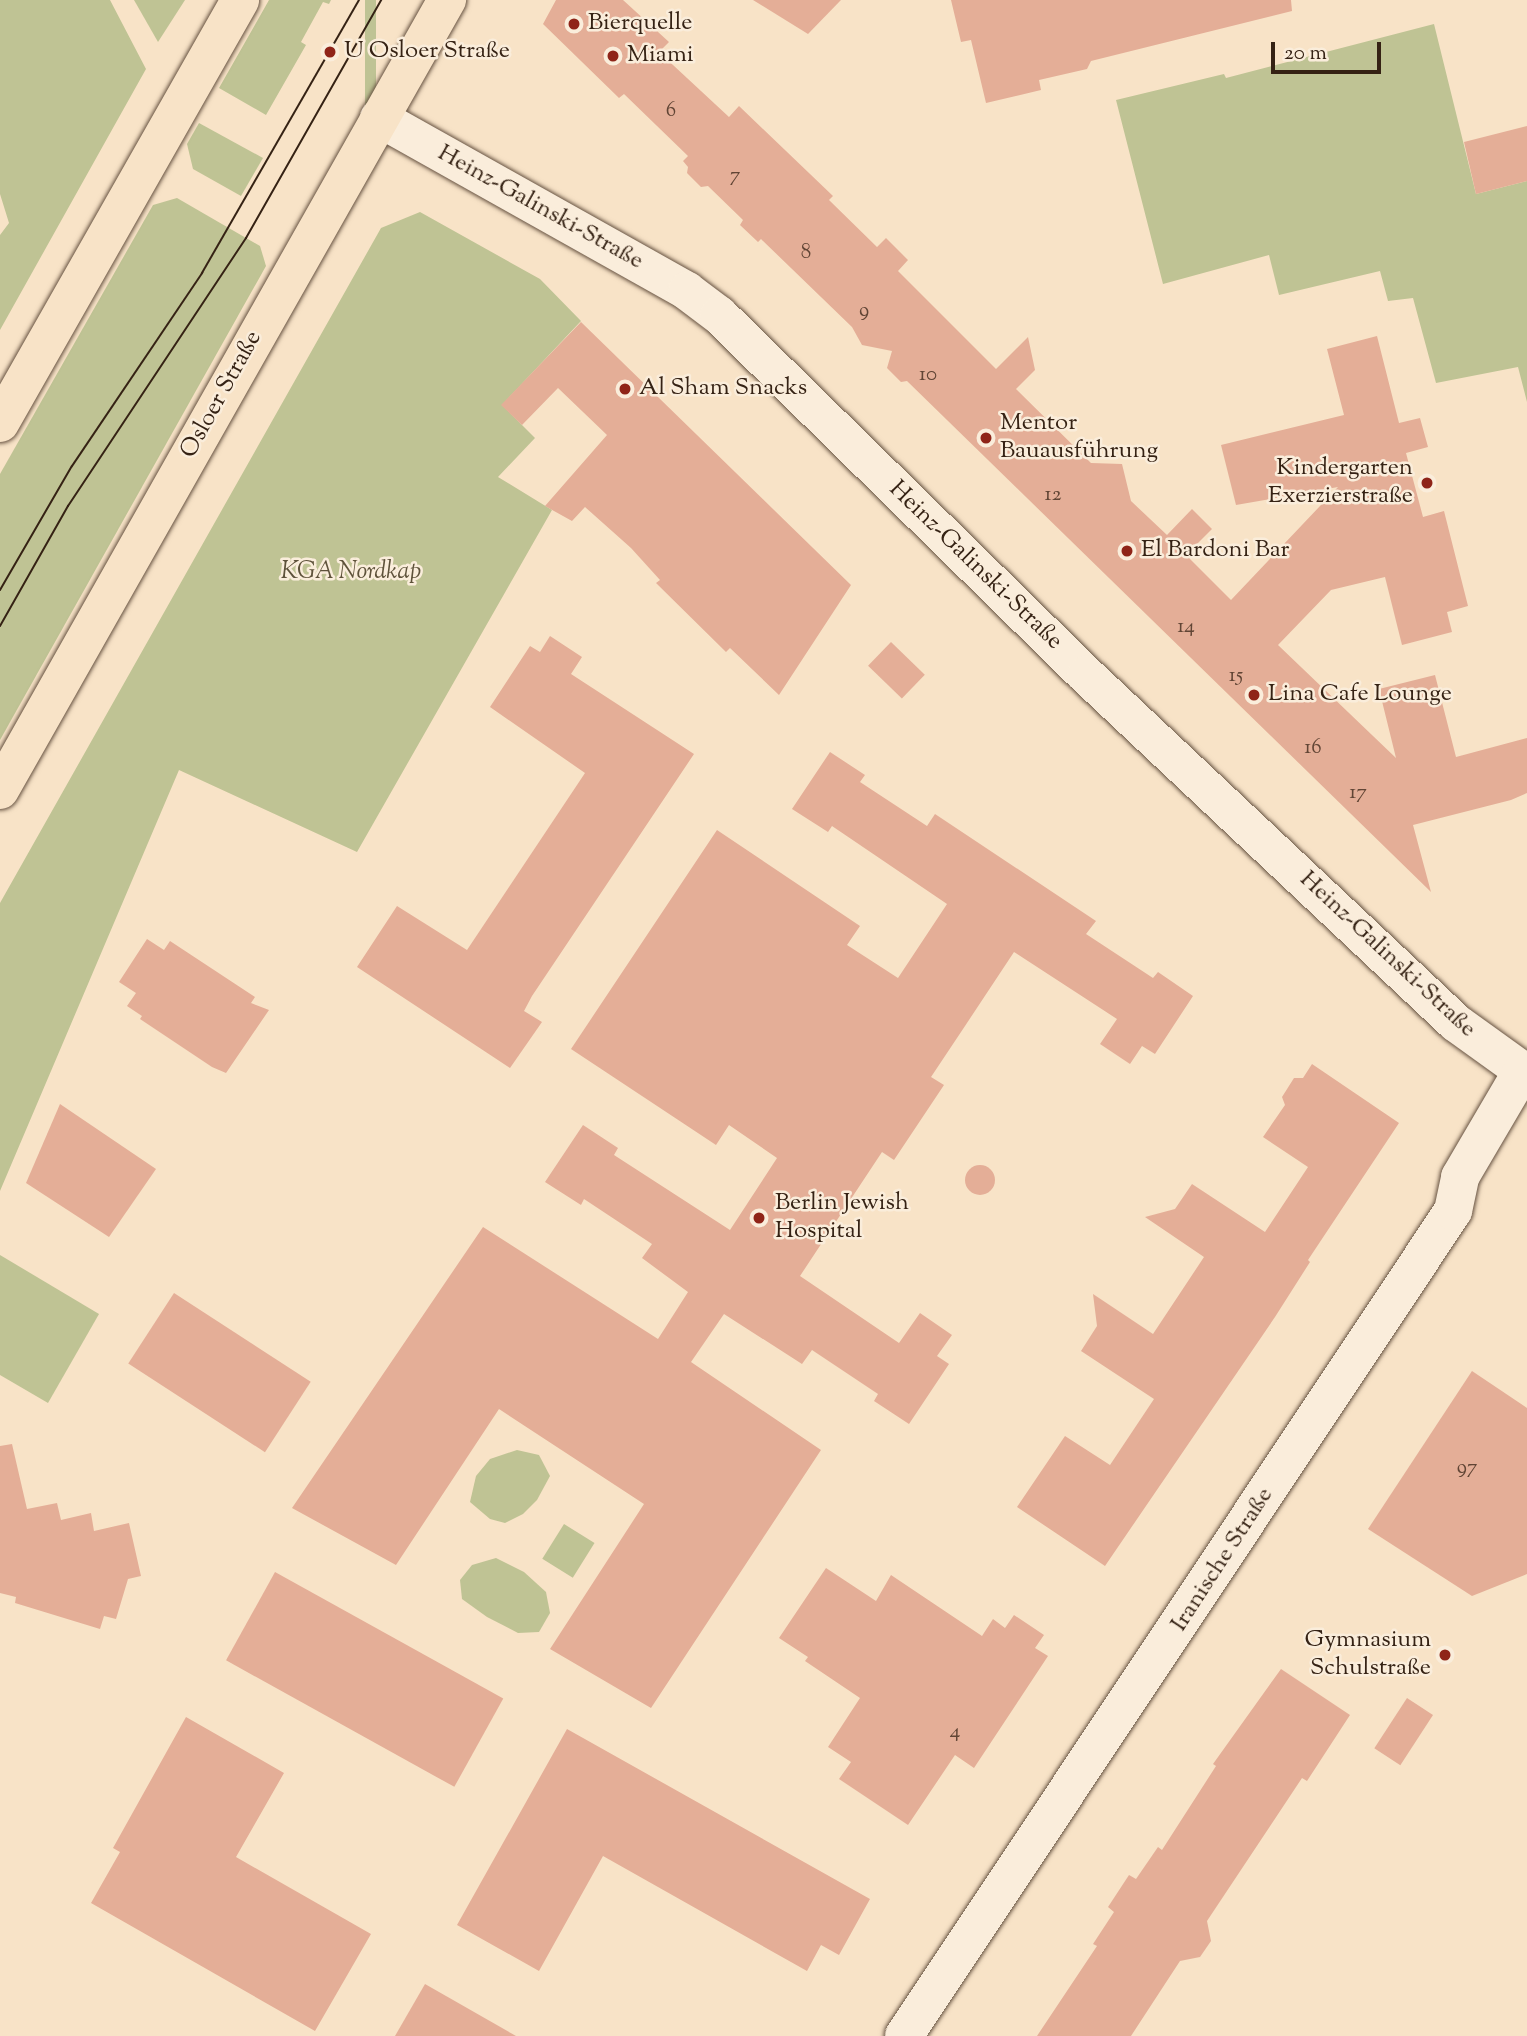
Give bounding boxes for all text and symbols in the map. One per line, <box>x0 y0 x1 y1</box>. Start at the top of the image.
place label: Bierquelle <box>588 10 692 38</box>
marker: Bierquelle <box>566 16 582 32</box>
scale bar <box>1275 28 1385 72</box>
place label: U Osloer Straße <box>344 38 510 66</box>
text: 20 m <box>1284 39 1327 69</box>
place label: Miami <box>627 42 694 70</box>
marker: U Osloer Straße <box>322 44 338 60</box>
marker: Miami <box>605 48 621 64</box>
house number: 6 <box>666 98 676 124</box>
street label: Heinz-Galinski-Straße <box>432 140 648 276</box>
house number: 7 <box>730 163 740 189</box>
house number: 8 <box>801 240 811 266</box>
house number: 9 <box>859 298 869 324</box>
street label: Osloer Straße <box>175 326 269 464</box>
house number: 10 <box>919 362 937 388</box>
place label: Al Sham Snacks <box>639 375 807 403</box>
marker: Al Sham Snacks <box>617 381 633 397</box>
place label: Mentor Bauausführung <box>1000 410 1158 466</box>
marker: Mentor Bauausführung <box>978 430 994 446</box>
place label: Kindergarten Exerzierstraße <box>1268 455 1413 511</box>
marker: Kindergarten Exerzierstraße <box>1419 475 1435 491</box>
street label: Heinz-Galinski-Straße <box>882 476 1068 656</box>
house number: 12 <box>1045 482 1061 508</box>
place label: El Bardoni Bar <box>1141 537 1290 565</box>
marker: El Bardoni Bar <box>1119 543 1135 559</box>
park label: KGA Nordkap <box>281 559 421 587</box>
house number: 14 <box>1177 614 1195 640</box>
house number: 15 <box>1229 663 1243 689</box>
place label: Lina Cafe Lounge <box>1268 681 1452 709</box>
marker: Lina Cafe Lounge <box>1246 687 1262 703</box>
house number: 16 <box>1304 735 1322 761</box>
house number: 17 <box>1349 780 1367 806</box>
street label: Heinz-Galinski-Straße <box>1293 866 1481 1044</box>
place label: Berlin Jewish Hospital <box>775 1190 909 1246</box>
marker: Berlin Jewish Hospital <box>749 1208 769 1228</box>
house number: 97 <box>1457 1455 1477 1481</box>
street label: Iranische Straße <box>1166 1483 1280 1637</box>
place label: Gymnasium Schulstraße <box>1305 1627 1431 1683</box>
marker: Gymnasium Schulstraße <box>1437 1647 1453 1663</box>
house number: 4 <box>950 1719 960 1745</box>

